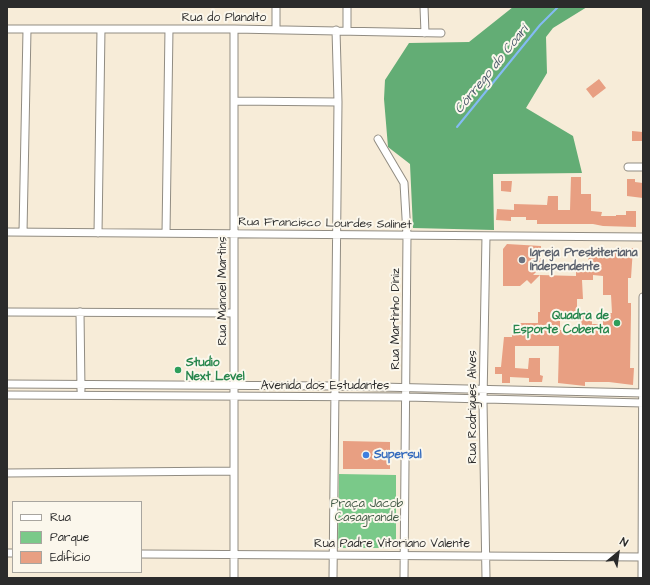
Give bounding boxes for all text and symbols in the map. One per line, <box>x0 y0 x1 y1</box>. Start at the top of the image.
street label: Rua do Planalto <box>182 11 266 25</box>
water label: Córrego do Coarí <box>452 23 532 117</box>
street label: Rua Francisco Lourdes Salinet <box>238 215 412 233</box>
street label: Rua Manoel Martins <box>216 237 230 345</box>
place label: Igreja Presbiteriana Independente <box>530 246 637 274</box>
marker: Igreja Presbiteriana Independente <box>517 255 527 265</box>
street label: Rua Martinho Diniz <box>389 268 403 370</box>
place label: Quadra de Esporte Coberta <box>514 309 609 337</box>
marker: Quadra de Esporte Coberta <box>612 318 622 328</box>
street label: Rua Rodrigues Alves <box>466 350 480 464</box>
place label: Studio Next Level <box>186 356 245 384</box>
marker: Studio Next Level <box>173 365 183 375</box>
street label: Avenida dos Estudantes <box>261 379 389 393</box>
place label: Supersul <box>374 448 422 462</box>
marker: Supersul <box>361 450 371 460</box>
park label: Praça Jacob Casagrande <box>331 497 403 525</box>
legend <box>12 501 142 573</box>
text: Rua <box>50 509 71 526</box>
text: Parque <box>50 529 89 546</box>
north arrow <box>598 533 638 573</box>
text: N <box>617 534 631 550</box>
street label: Rua Padre Vitoriano Valente <box>314 537 470 551</box>
text: Edifício <box>50 549 90 566</box>

